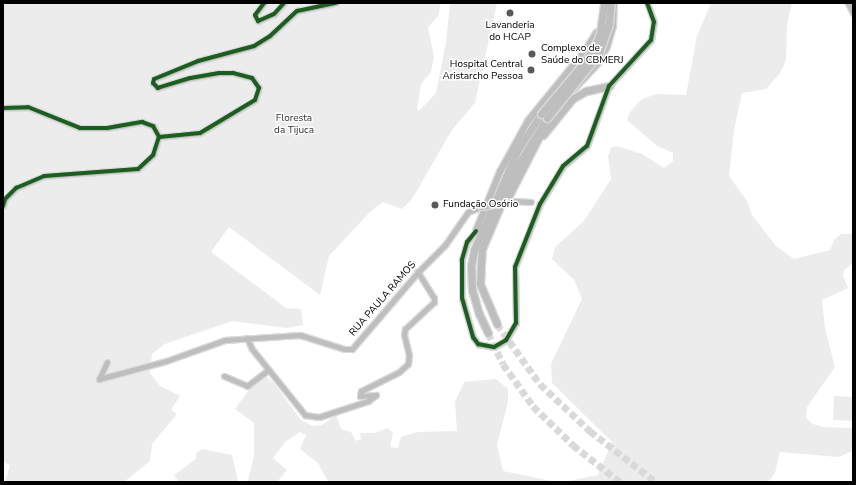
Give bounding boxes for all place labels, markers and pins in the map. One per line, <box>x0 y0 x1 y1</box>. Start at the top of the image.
marker: Lavanderia do HCAP <box>505 8 515 18</box>
place label: Lavanderia do HCAP <box>485 19 535 42</box>
place label: Complexo de Saúde do CBMERJ <box>541 42 624 66</box>
marker: Complexo de Saúde do CBMERJ <box>526 48 538 60</box>
place label: Hospital Central Aristarcho Pessoa <box>442 58 523 82</box>
marker: Hospital Central Aristarcho Pessoa <box>526 65 536 75</box>
place label: Fundação Osório <box>443 199 518 211</box>
marker: Fundação Osório <box>430 200 440 210</box>

